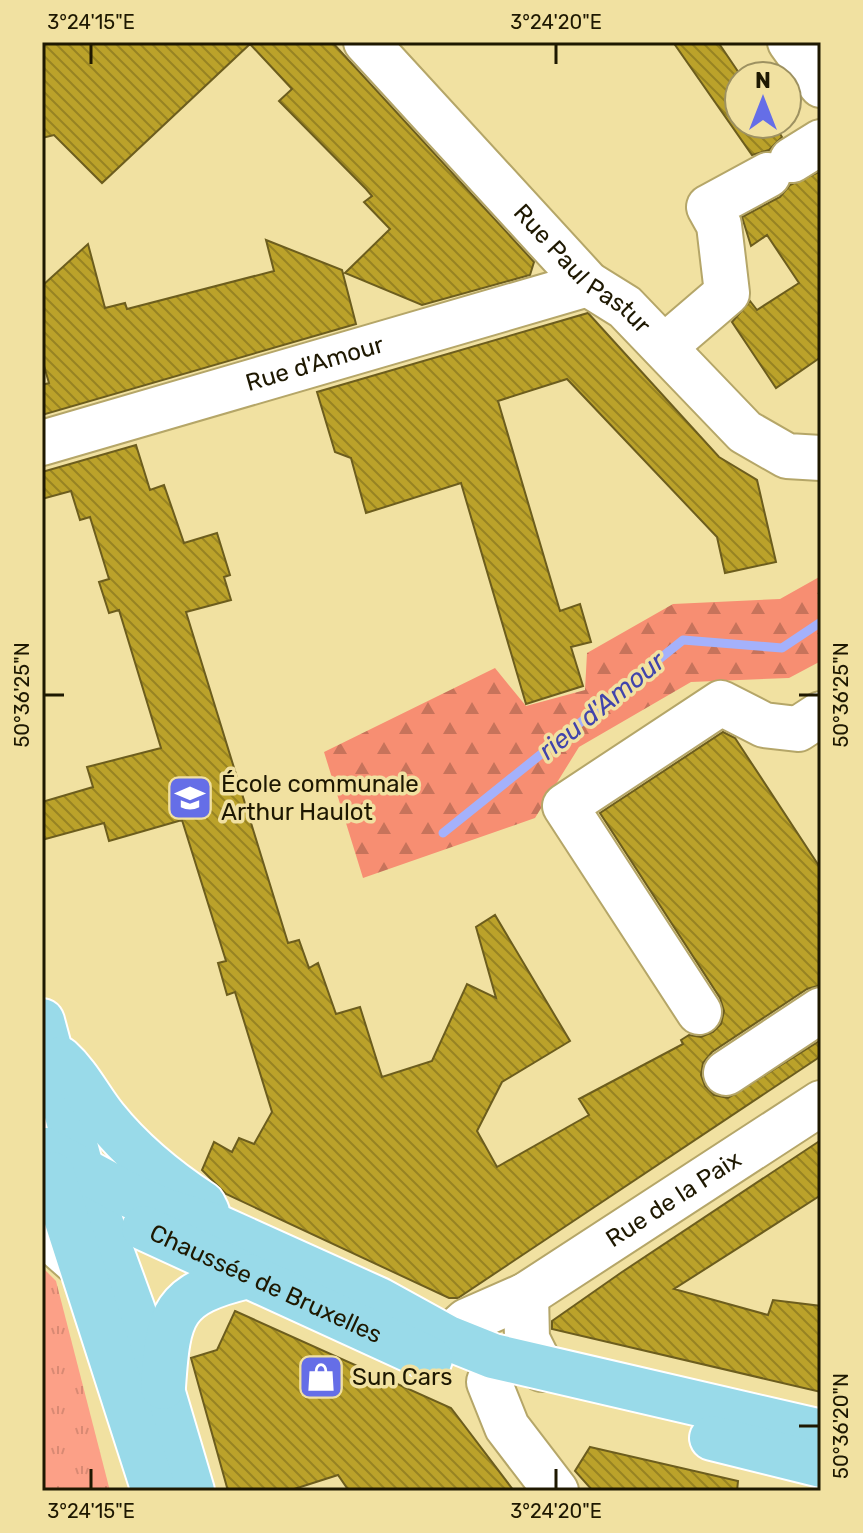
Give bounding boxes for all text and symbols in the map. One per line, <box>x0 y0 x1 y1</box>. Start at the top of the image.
text: 3°24'15"E <box>47 10 135 34</box>
text: 3°24'20"E <box>510 10 602 34</box>
north arrow <box>723 60 803 140</box>
text: N <box>755 67 771 94</box>
street label: Rue Paul Pastur <box>508 198 657 339</box>
street label: Rue d'Amour <box>242 330 387 397</box>
text: 50°36'25"N <box>10 642 34 748</box>
text: 50°36'25"N <box>829 642 853 748</box>
water label: rieu d'Amour <box>533 645 672 766</box>
place label: École communale Arthur Haulot <box>221 770 419 826</box>
school or university icon: École communale Arthur Haulot <box>166 774 214 822</box>
street label: Rue de la Paix <box>601 1145 746 1253</box>
street label: Chaussée de Bruxelles <box>145 1219 386 1349</box>
shop icon: Sun Cars <box>297 1353 345 1401</box>
place label: Sun Cars <box>352 1363 452 1391</box>
text: 50°36'20"N <box>829 1373 853 1479</box>
text: 3°24'15"E <box>47 1499 135 1523</box>
text: 3°24'20"E <box>510 1499 602 1523</box>

